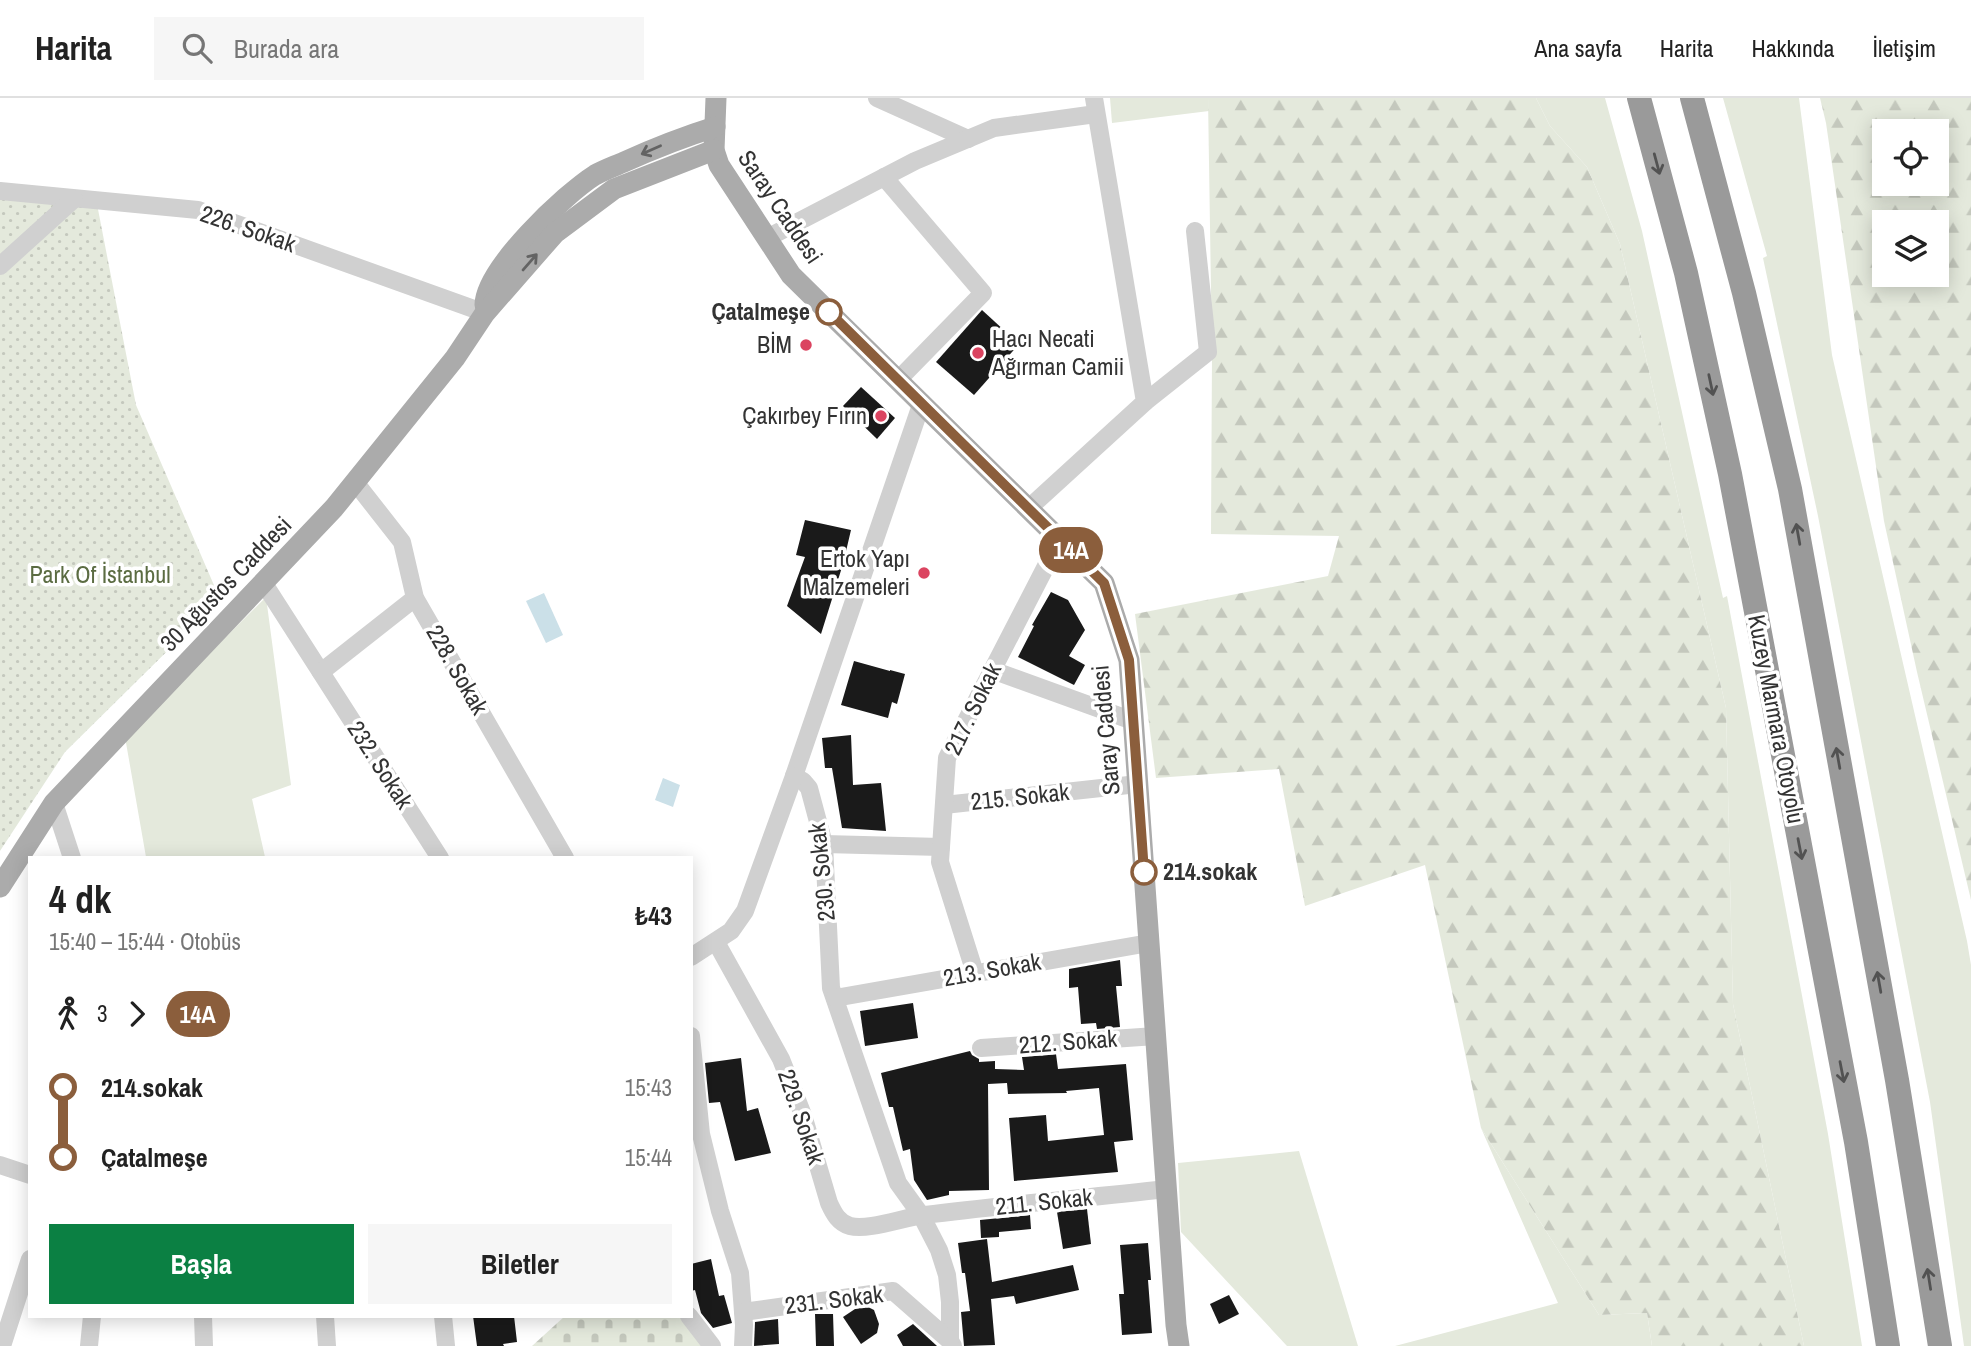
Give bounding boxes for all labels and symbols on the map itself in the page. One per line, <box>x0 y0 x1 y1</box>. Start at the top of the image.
one-way arrow <box>640 144 662 157</box>
street label: Saray Caddesi <box>731 144 830 269</box>
one-way arrow <box>1651 153 1664 175</box>
street label: 226. Sokak <box>197 197 300 259</box>
one-way arrow <box>522 253 538 271</box>
place label: Çatalmeşe <box>712 295 810 327</box>
marker: Çatalmeşe <box>816 299 842 325</box>
place label: Hacı Necati Ağırman Camii <box>991 322 1124 382</box>
place label: BİM <box>757 328 792 360</box>
marker: BİM <box>798 337 814 353</box>
marker: Hacı Necati Ağırman Camii <box>970 345 986 361</box>
one-way arrow <box>1704 373 1718 396</box>
place label: Çakırbey Fırın <box>742 399 867 431</box>
marker: Çakırbey Fırın <box>873 408 889 424</box>
street label: 30 Ağustos Caddesi <box>153 509 298 658</box>
one-way arrow <box>1791 523 1804 546</box>
line badge: 14A <box>1031 527 1111 573</box>
place label: Ertok Yapı Malzemeleri <box>803 542 910 602</box>
park label: Park Of İstanbul <box>29 558 171 590</box>
marker: Ertok Yapı Malzemeleri <box>916 565 932 581</box>
street label: Kuzey Marmara Otoyolu <box>1741 612 1813 826</box>
street label: 228. Sokak <box>419 619 496 720</box>
street label: 217. Sokak <box>936 657 1008 760</box>
street label: Saray Caddesi <box>1083 664 1127 796</box>
street label: 232. Sokak <box>341 714 421 815</box>
one-way arrow <box>1831 747 1844 770</box>
street label: 215. Sokak <box>969 775 1071 817</box>
street label: 230. Sokak <box>800 821 842 923</box>
one-way arrow <box>1794 837 1807 860</box>
place label: 214.sokak <box>1163 855 1257 887</box>
marker: 214.sokak <box>1131 859 1157 885</box>
street label: 213. Sokak <box>941 945 1043 993</box>
one-way arrow <box>1872 971 1885 994</box>
street label: 212. Sokak <box>1018 1022 1118 1060</box>
one-way arrow <box>1836 1060 1850 1083</box>
street label: 229. Sokak <box>771 1065 833 1169</box>
street label: 211. Sokak <box>994 1180 1094 1222</box>
one-way arrow <box>1922 1268 1935 1291</box>
street label: 231. Sokak <box>783 1277 885 1321</box>

